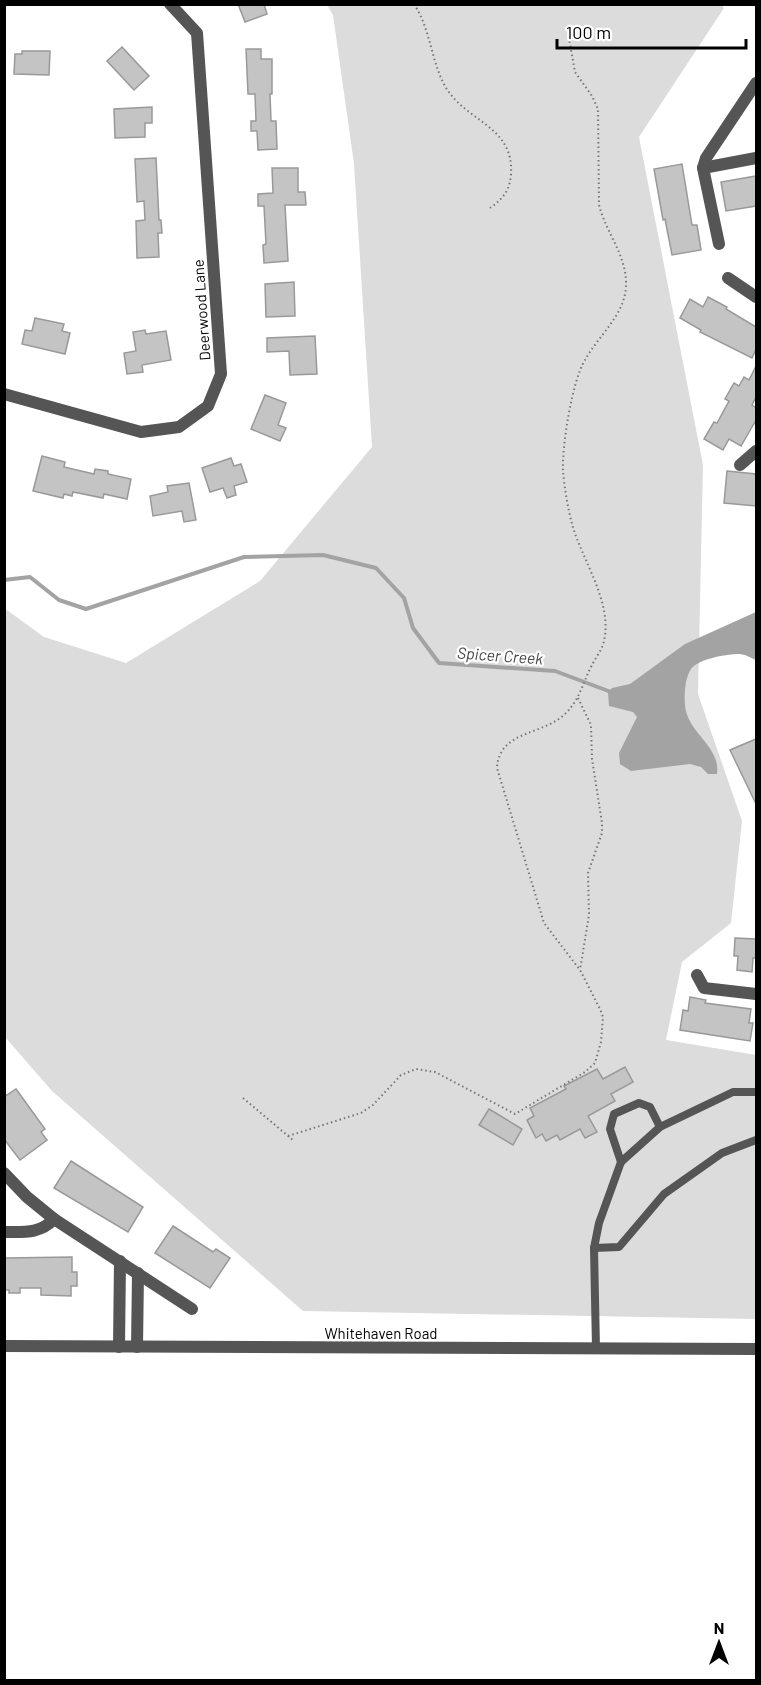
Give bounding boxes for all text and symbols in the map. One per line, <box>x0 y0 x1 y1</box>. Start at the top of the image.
scale bar <box>557 12 746 50</box>
text: 100 m <box>566 21 611 43</box>
street label: Deerwood Lane <box>188 259 214 361</box>
water label: Spicer Creek <box>456 643 544 667</box>
street label: Whitehaven Road <box>324 1324 438 1342</box>
north arrow <box>689 1613 749 1673</box>
text: N <box>714 1618 724 1637</box>

